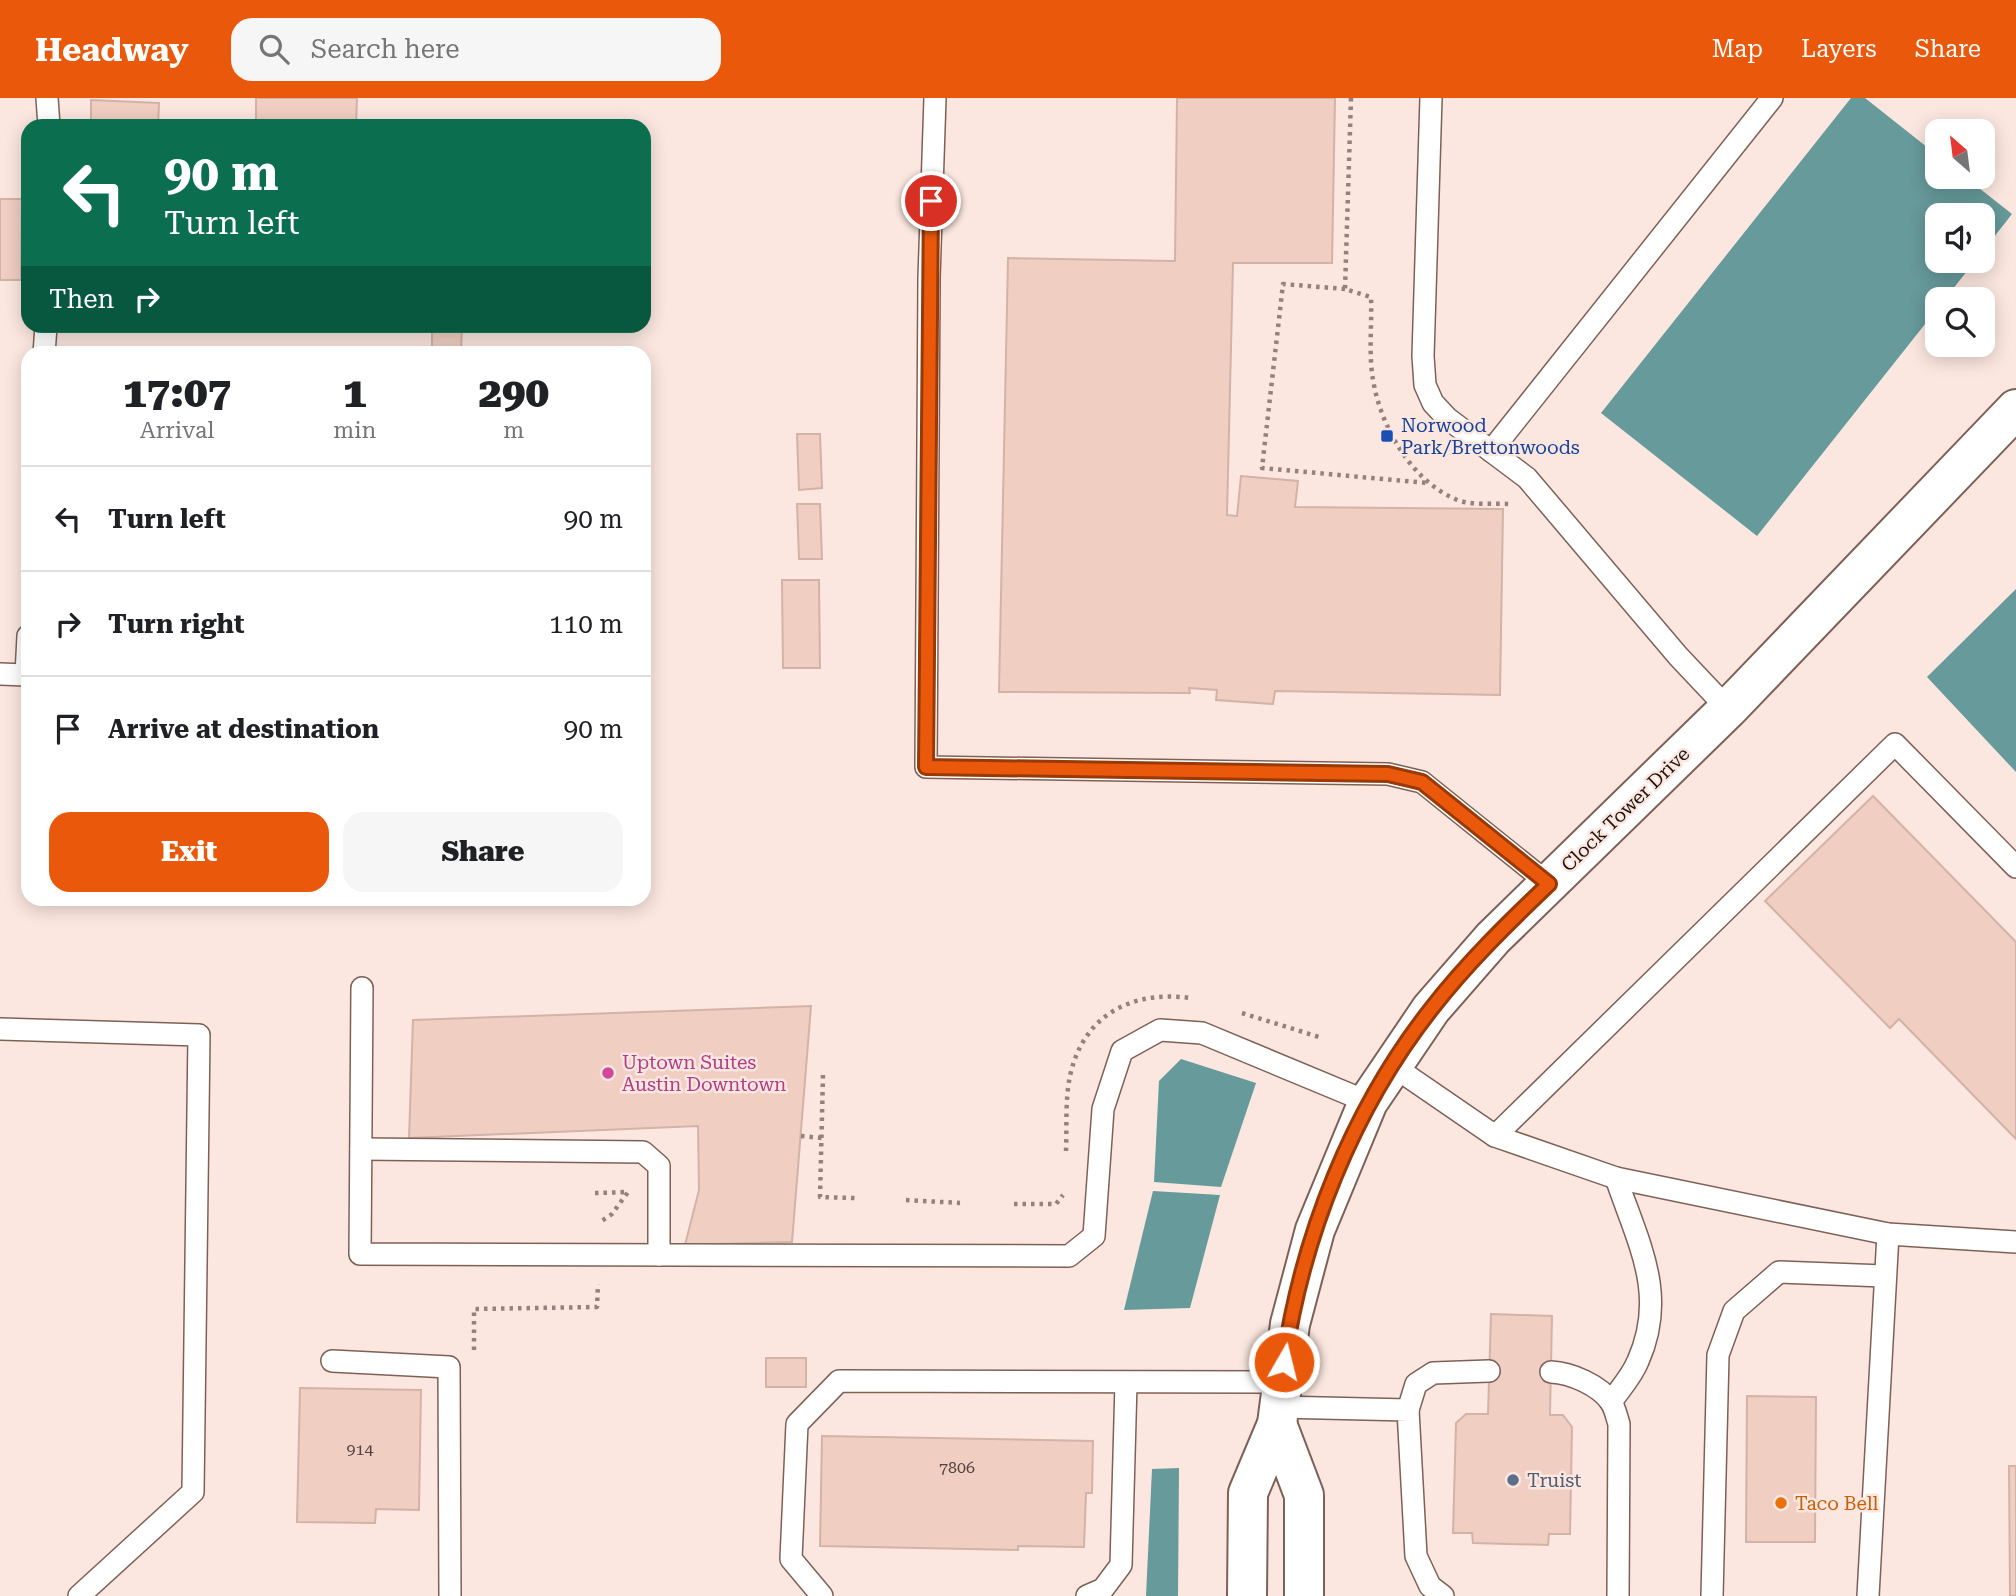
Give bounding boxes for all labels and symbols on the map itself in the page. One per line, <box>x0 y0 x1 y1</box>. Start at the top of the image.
north arrow <box>1925 119 1995 189</box>
pin <box>901 171 961 231</box>
place label: Norwood Park/Brettonwoods <box>1401 414 1580 459</box>
marker: Norwood Park/Brettonwoods <box>1379 428 1395 444</box>
street label: Clock Tower Drive <box>1556 742 1694 876</box>
place label: Uptown Suites Austin Downtown <box>622 1051 786 1096</box>
marker: Uptown Suites Austin Downtown <box>600 1065 616 1081</box>
position arrow <box>1247 1325 1321 1399</box>
house number: 914 <box>347 1440 373 1459</box>
house number: 7806 <box>939 1458 975 1477</box>
place label: Truist <box>1527 1469 1581 1492</box>
marker: Truist <box>1505 1472 1521 1488</box>
place label: Taco Bell <box>1795 1492 1879 1515</box>
marker: Taco Bell <box>1773 1495 1789 1511</box>

